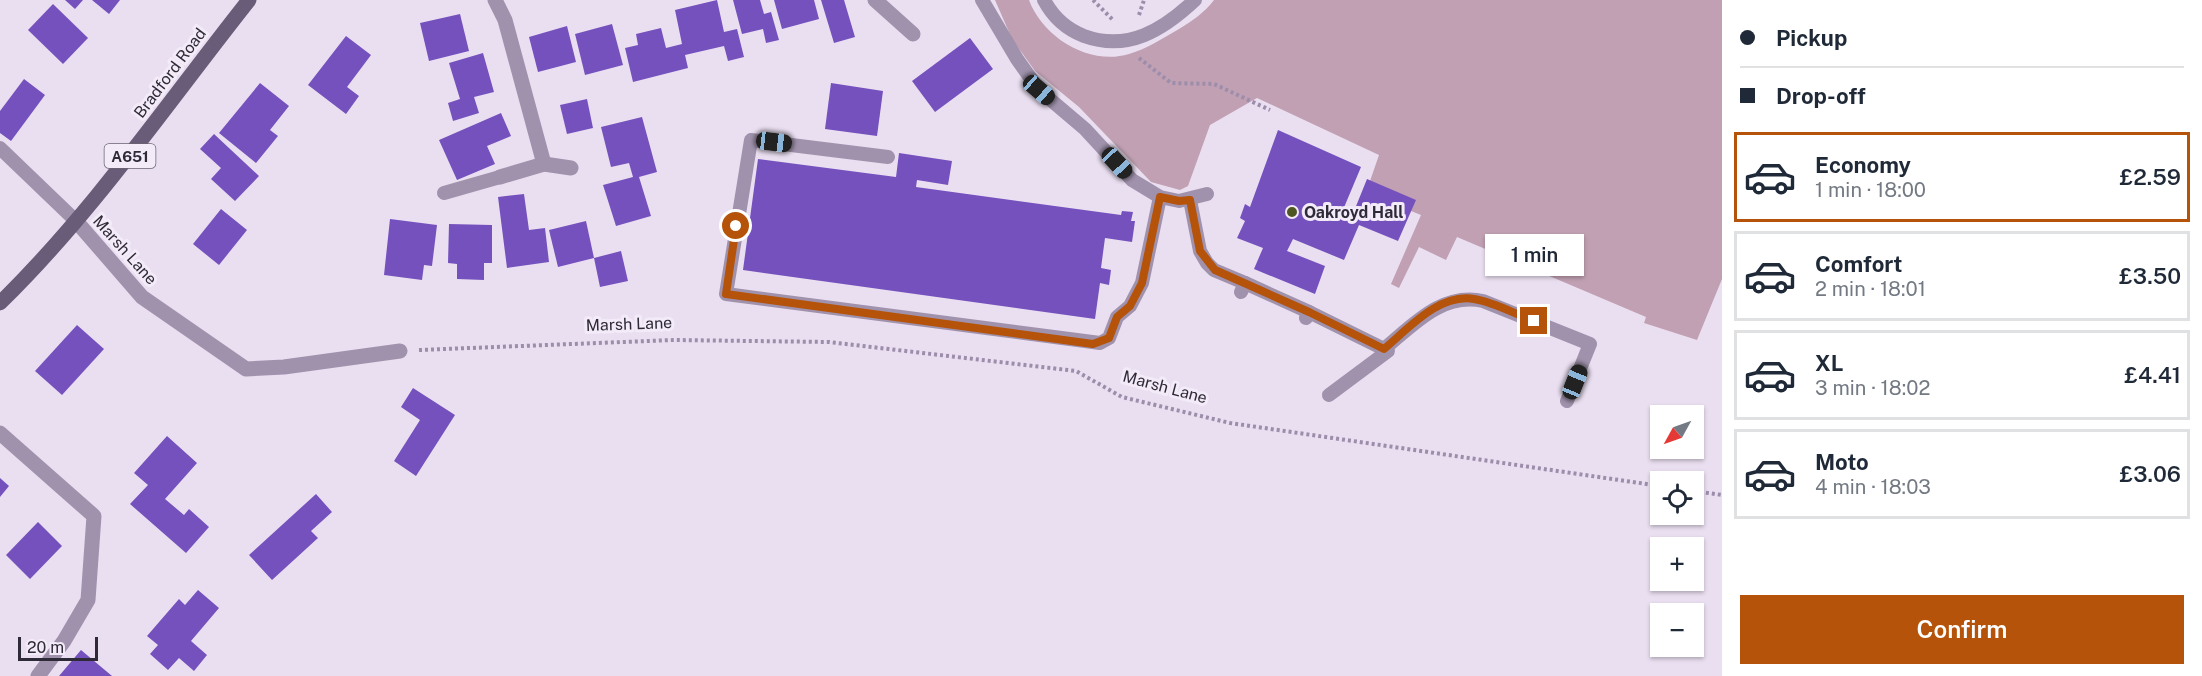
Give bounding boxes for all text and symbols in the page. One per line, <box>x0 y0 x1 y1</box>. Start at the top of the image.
street label: Bradford Road <box>130 24 210 122</box>
text: Pickup <box>1776 25 1847 51</box>
car <box>1020 71 1058 109</box>
text: Drop-off <box>1776 83 1866 109</box>
car <box>755 131 793 153</box>
road number: A651 <box>104 144 156 168</box>
car <box>1098 144 1136 182</box>
icon: car <box>1743 150 1797 204</box>
text: Economy <box>1815 152 1911 178</box>
text: £2.59 <box>2119 164 2181 190</box>
text: 1 min · 18:00 <box>1815 178 1926 202</box>
place label: Oakroyd Hall <box>1304 203 1404 222</box>
marker: Oakroyd Hall <box>1285 205 1299 219</box>
street label: Marsh Lane <box>89 212 161 288</box>
route start <box>722 212 749 239</box>
callout: 1 min <box>1484 234 1583 276</box>
text: 1 min <box>1511 243 1558 267</box>
icon: car <box>1743 249 1797 303</box>
text: Comfort <box>1815 251 1902 277</box>
text: £3.50 <box>2119 263 2181 289</box>
text: 2 min · 18:01 <box>1815 277 1926 301</box>
route end <box>1520 307 1547 334</box>
street label: Marsh Lane <box>585 313 673 335</box>
icon: car <box>1743 348 1797 402</box>
text: XL <box>1815 350 1843 376</box>
car <box>1560 362 1590 402</box>
text: £4.41 <box>2124 362 2181 388</box>
street label: Marsh Lane <box>1121 367 1209 407</box>
text: 3 min · 18:02 <box>1815 376 1930 400</box>
north arrow <box>1650 405 1704 459</box>
map controls <box>1650 405 1704 657</box>
icon: car <box>1743 447 1797 501</box>
text: Moto <box>1815 449 1869 475</box>
text: £3.06 <box>2119 461 2181 487</box>
button: locate <box>1650 471 1704 525</box>
text: 4 min · 18:03 <box>1815 475 1931 499</box>
button: + <box>1650 537 1704 591</box>
button: Confirm <box>1740 595 2184 664</box>
button: − <box>1650 603 1704 657</box>
scale bar <box>18 634 98 662</box>
text: 20 m <box>27 638 64 657</box>

